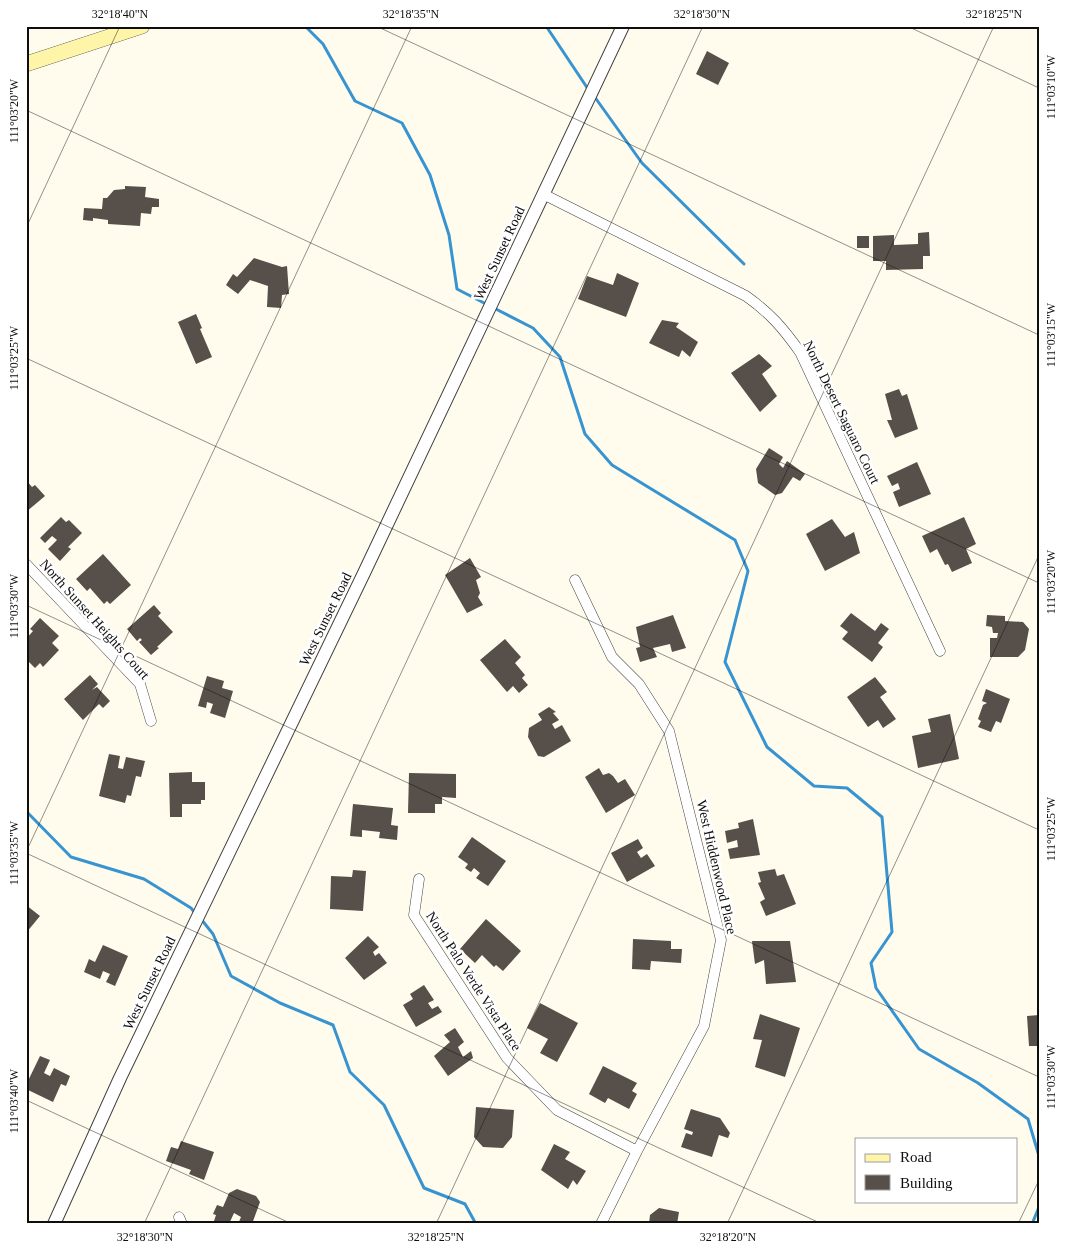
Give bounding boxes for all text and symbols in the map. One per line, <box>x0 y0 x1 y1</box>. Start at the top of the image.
text: 32°18'40"N <box>92 7 149 21</box>
text: 32°18'35"N <box>383 7 440 21</box>
text: 32°18'30"N <box>674 7 731 21</box>
text: 32°18'25"N <box>966 7 1023 21</box>
text: 111°03'10"W <box>1044 54 1058 119</box>
text: 111°03'20"W <box>7 78 21 143</box>
street label: West Sunset Road <box>471 204 528 302</box>
text: 111°03'15"W <box>1044 302 1058 367</box>
text: 111°03'25"W <box>7 325 21 390</box>
street label: North Desert Saguaro Court <box>800 338 883 486</box>
text: 111°03'20"W <box>1044 549 1058 614</box>
street label: North Sunset Heights Court <box>37 556 152 682</box>
street label: West Sunset Road <box>296 570 354 668</box>
text: 111°03'30"W <box>7 573 21 638</box>
text: 111°03'25"W <box>1044 796 1058 861</box>
street label: West Hiddenwood Place <box>694 799 739 936</box>
text: 111°03'35"W <box>7 820 21 885</box>
street label: North Palo Verde Vista Place <box>423 909 524 1054</box>
street label: West Sunset Road <box>120 934 178 1032</box>
text: 111°03'30"W <box>1044 1044 1058 1109</box>
text: 111°03'40"W <box>7 1068 21 1133</box>
legend <box>855 1138 1018 1202</box>
text: Road <box>900 1149 932 1165</box>
text: Building <box>900 1175 953 1191</box>
text: 32°18'30"N <box>117 1230 174 1244</box>
text: 32°18'25"N <box>408 1230 465 1244</box>
text: 32°18'20"N <box>700 1230 757 1244</box>

